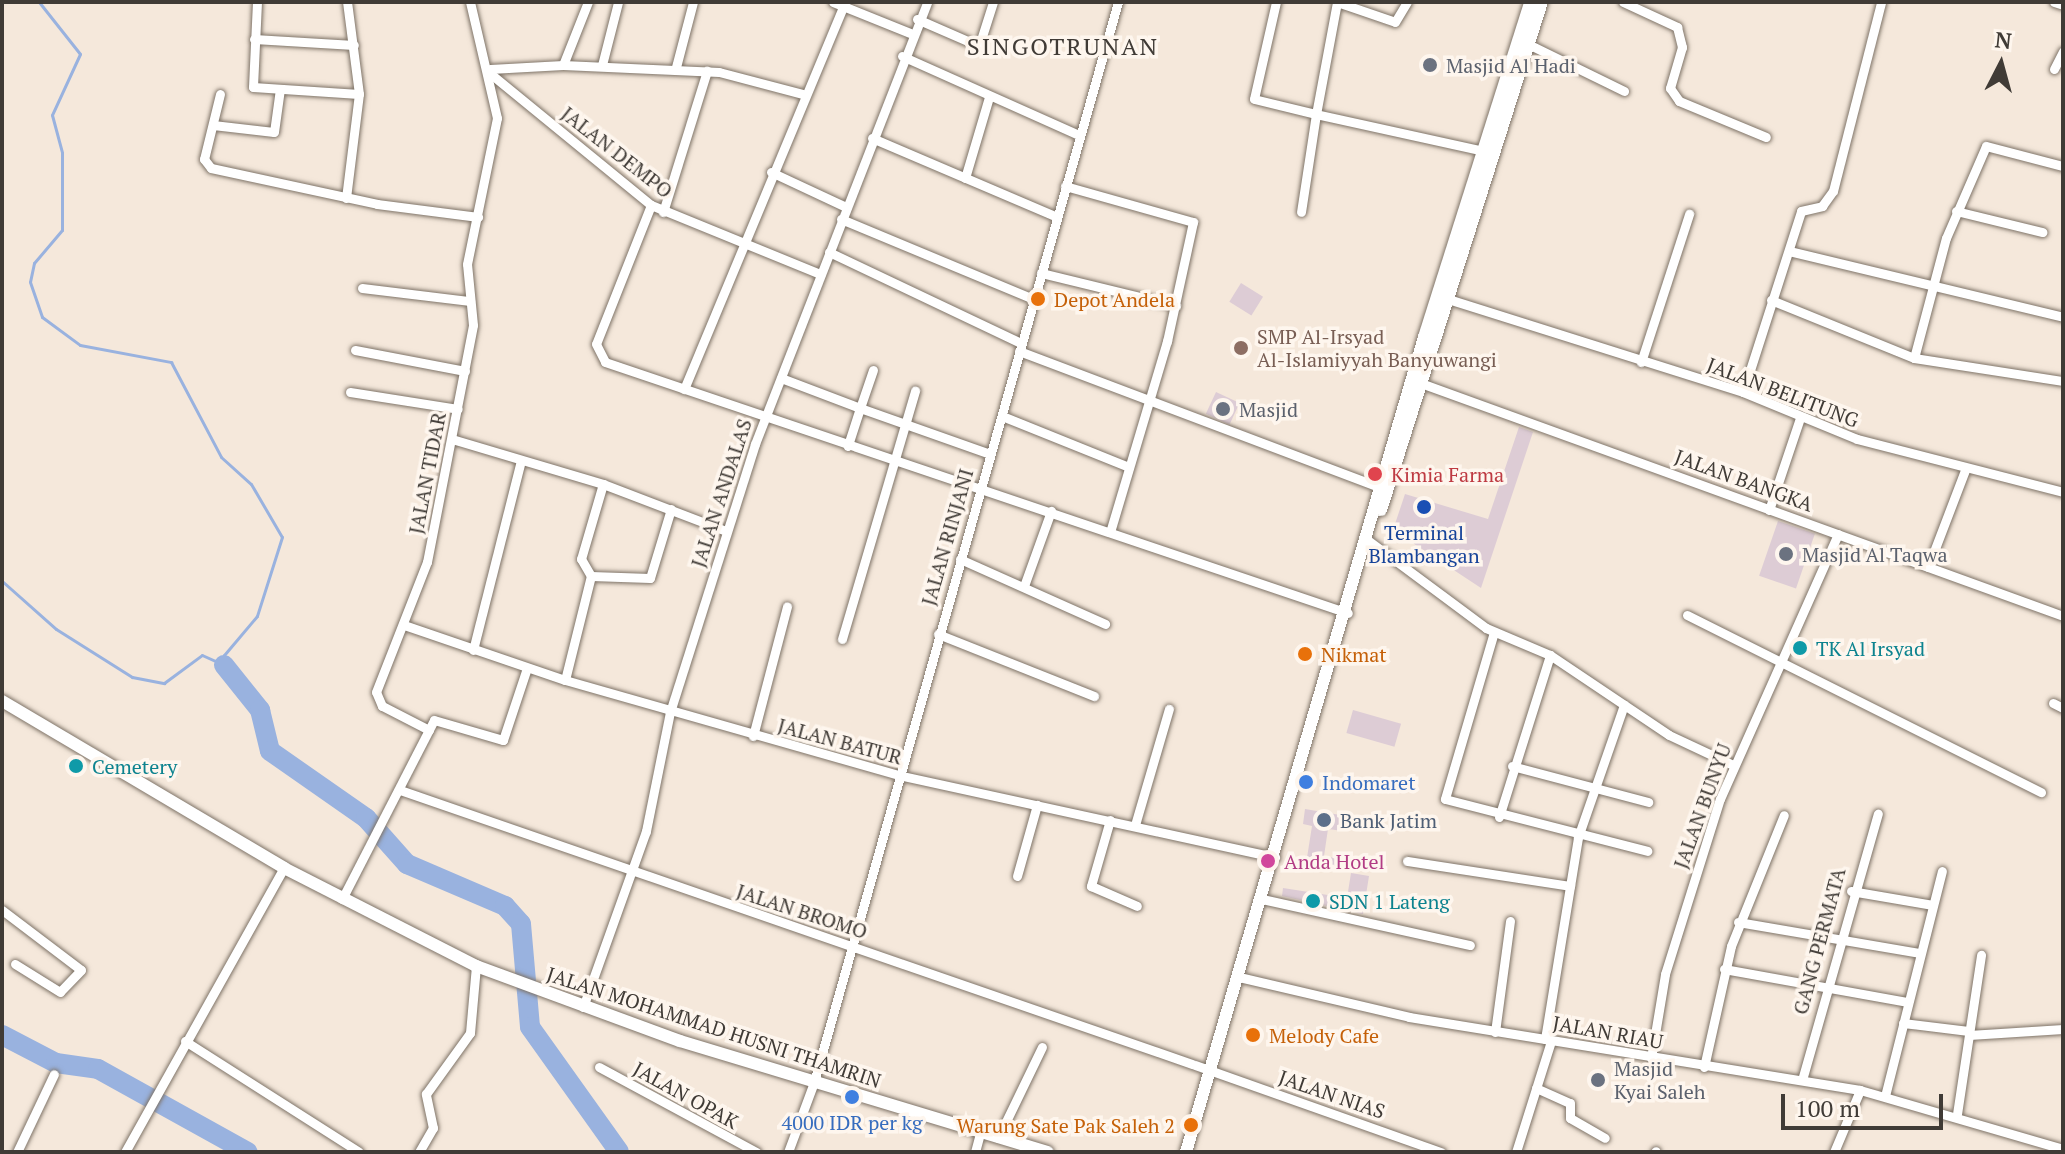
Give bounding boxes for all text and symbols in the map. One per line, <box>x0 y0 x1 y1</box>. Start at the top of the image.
north arrow <box>1961 24 2041 104</box>
text: N <box>1994 24 2013 55</box>
district label: SINGOTRUNAN <box>967 33 1159 61</box>
place label: Masjid Al Hadi <box>1446 53 1576 77</box>
marker: Masjid Al Hadi <box>1421 56 1439 74</box>
street label: JALAN DEMPO <box>557 101 677 203</box>
place label: Depot Andela <box>1054 287 1175 311</box>
marker: Depot Andela <box>1029 290 1047 308</box>
place label: SMP Al-Irsyad Al-Islamiyyah Banyuwangi <box>1257 324 1497 371</box>
marker: SMP Al-Irsyad Al-Islamiyyah Banyuwangi <box>1232 339 1250 357</box>
street label: JALAN BELITUNG <box>1704 352 1862 432</box>
place label: Masjid <box>1239 397 1298 421</box>
marker: Masjid <box>1214 400 1232 418</box>
street label: JALAN TIDAR <box>403 410 451 536</box>
street label: JALAN ANDALAS <box>686 416 756 570</box>
street label: JALAN BANGKA <box>1672 444 1816 516</box>
place label: Kimia Farma <box>1391 462 1504 486</box>
marker: Kimia Farma <box>1366 465 1384 483</box>
street label: JALAN RINJANI <box>916 466 978 608</box>
marker: Terminal Blambangan <box>1415 498 1433 516</box>
place label: Terminal Blambangan <box>1368 520 1480 567</box>
place label: Masjid Al Taqwa <box>1802 542 1948 566</box>
marker: Masjid Al Taqwa <box>1777 545 1795 563</box>
place label: TK Al Irsyad <box>1816 636 1925 660</box>
marker: TK Al Irsyad <box>1791 639 1809 657</box>
place label: Nikmat <box>1321 642 1387 666</box>
marker: Nikmat <box>1296 645 1314 663</box>
street label: JALAN BATUR <box>775 713 905 769</box>
street label: JALAN BUNYU <box>1668 740 1736 872</box>
place label: Cemetery <box>92 754 177 778</box>
marker: Cemetery <box>67 757 85 775</box>
place label: Indomaret <box>1322 770 1416 794</box>
marker: Indomaret <box>1297 773 1315 791</box>
place label: Bank Jatim <box>1340 808 1437 832</box>
marker: Bank Jatim <box>1315 811 1333 829</box>
place label: Anda Hotel <box>1284 849 1384 873</box>
marker: Anda Hotel <box>1259 852 1277 870</box>
street label: GANG PERMATA <box>1788 865 1850 1017</box>
street label: JALAN BROMO <box>734 879 870 943</box>
place label: SDN 1 Lateng <box>1329 889 1450 913</box>
marker: SDN 1 Lateng <box>1304 892 1322 910</box>
street label: JALAN MOHAMMAD HUSNI THAMRIN <box>544 962 884 1092</box>
street label: JALAN RIAU <box>1551 1011 1665 1053</box>
place label: Melody Cafe <box>1269 1023 1379 1047</box>
marker: Melody Cafe <box>1244 1026 1262 1044</box>
street label: JALAN OPAK <box>629 1056 743 1134</box>
place label: Masjid Kyai Saleh <box>1614 1056 1706 1103</box>
street label: JALAN NIAS <box>1276 1065 1388 1123</box>
marker: Masjid Kyai Saleh <box>1589 1071 1607 1089</box>
scale bar <box>1785 1078 1947 1128</box>
marker: 4000 IDR per kg <box>843 1088 861 1106</box>
text: 100 m <box>1795 1092 1860 1124</box>
place label: 4000 IDR per kg <box>782 1110 922 1134</box>
place label: Warung Sate Pak Saleh 2 <box>957 1113 1175 1137</box>
marker: Warung Sate Pak Saleh 2 <box>1182 1116 1200 1134</box>

